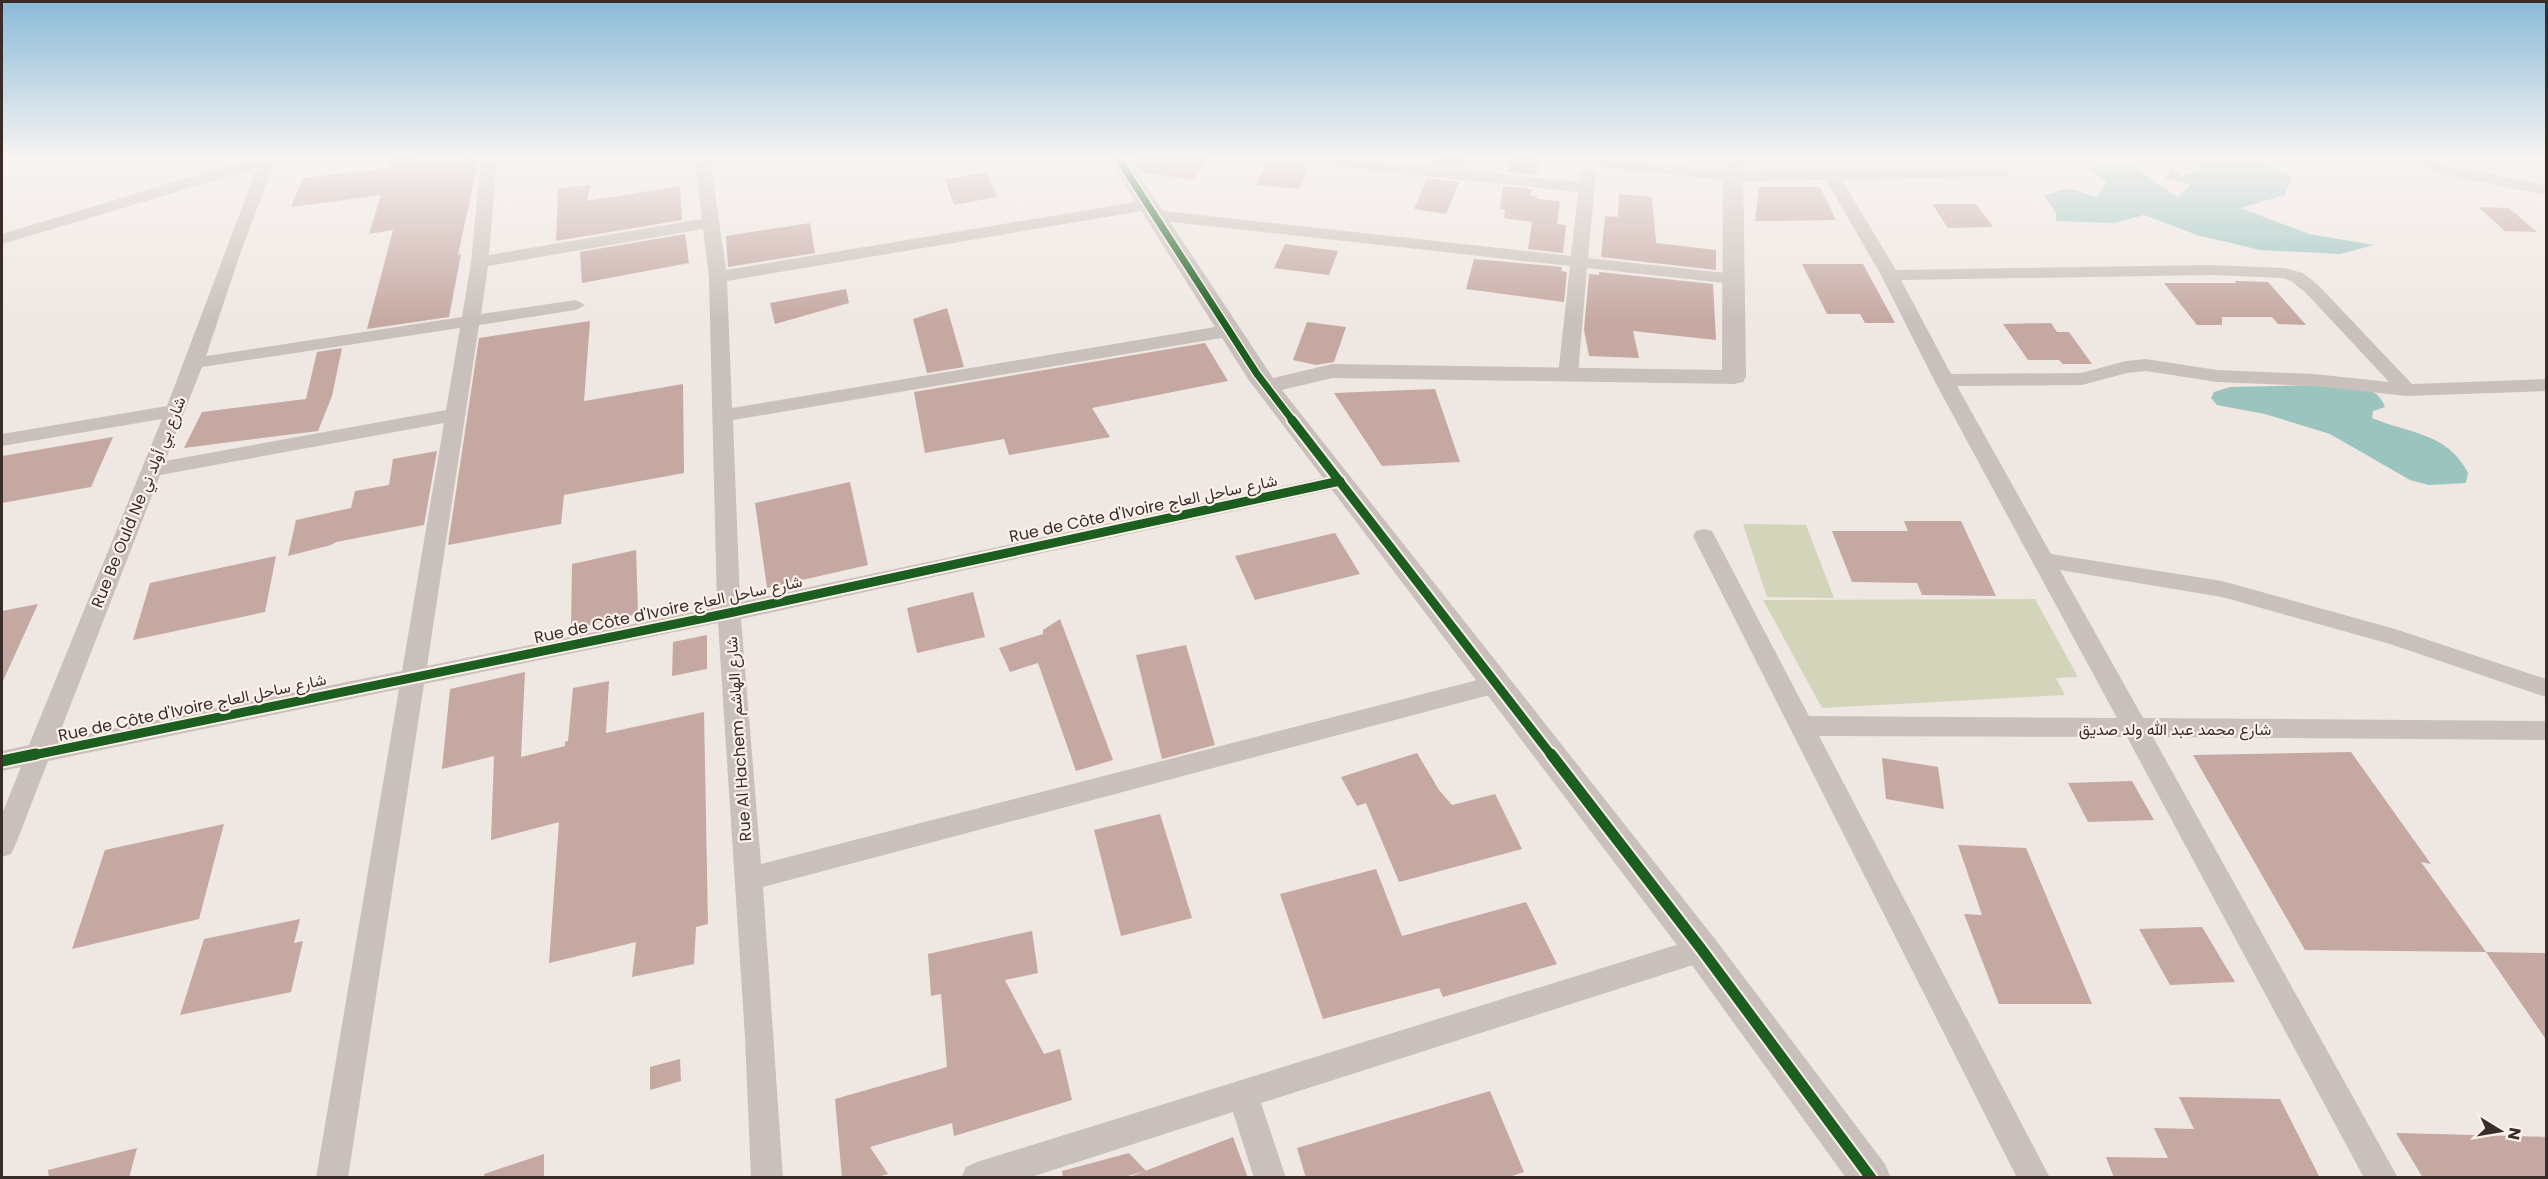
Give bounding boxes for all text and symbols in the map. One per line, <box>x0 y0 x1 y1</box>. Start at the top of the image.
street label: Rue Be Ould Ne شارع بي أولد ني <box>85 393 193 612</box>
street label: Rue de Côte d'Ivoire شارع ساحل العاج <box>1007 469 1279 548</box>
street label: Rue de Côte d'Ivoire شارع ساحل العاج <box>532 570 804 649</box>
street label: Rue Al Hachem شارع الهاشم <box>720 636 757 842</box>
street label: Rue de Côte d'Ivoire شارع ساحل العاج <box>56 668 328 747</box>
street label: شارع محمد عبد الله ولد صديق <box>2079 718 2271 741</box>
north arrow <box>2470 1101 2530 1161</box>
text: N <box>2502 1126 2527 1142</box>

